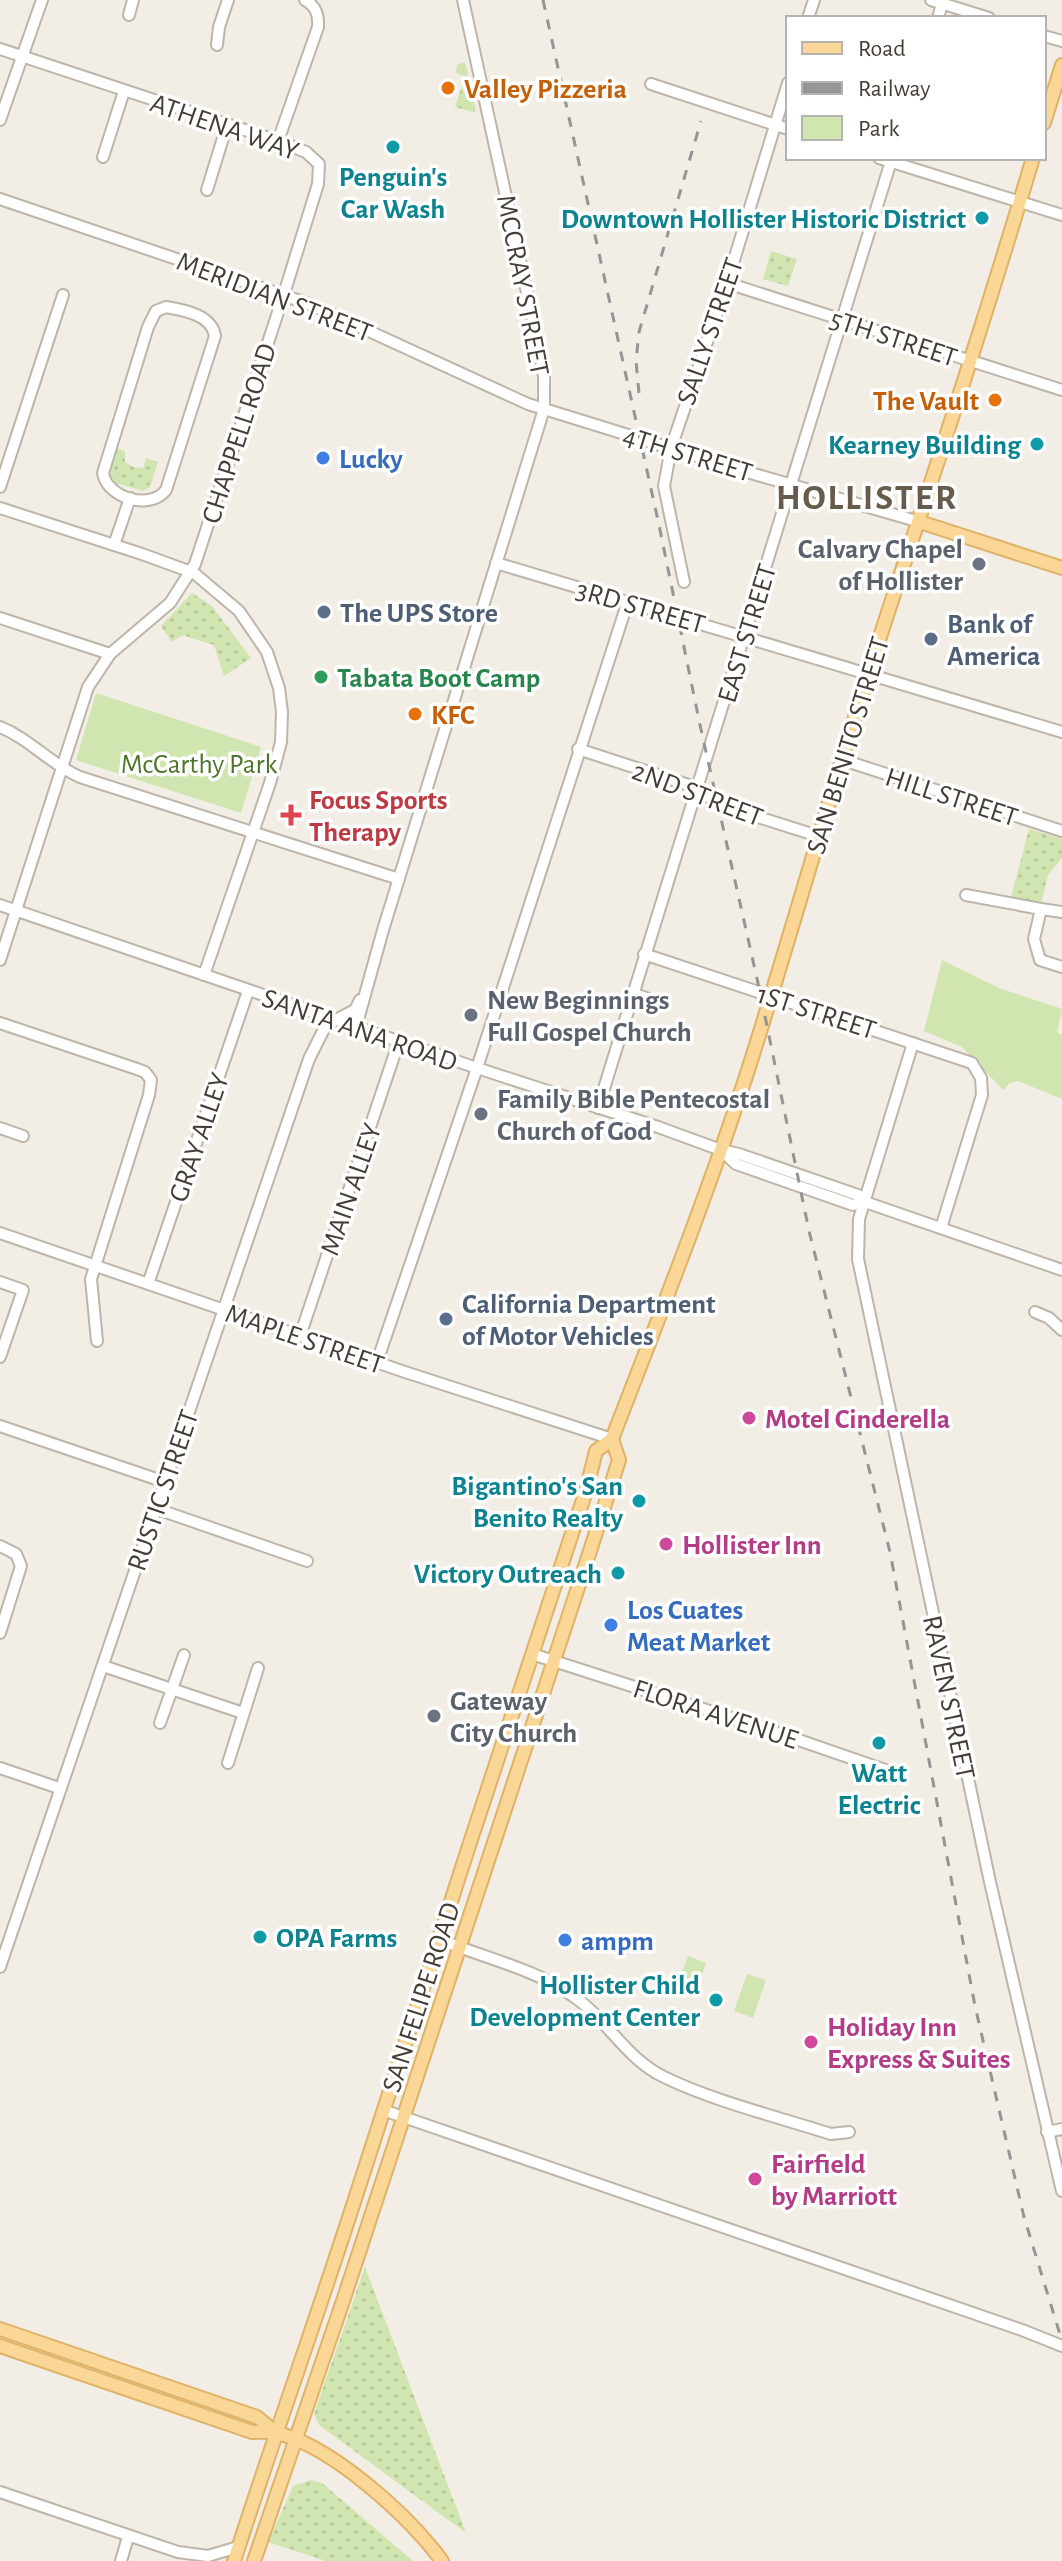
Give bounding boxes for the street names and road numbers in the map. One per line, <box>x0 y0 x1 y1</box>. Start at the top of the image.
street label: ATHENA WAY <box>147 89 302 166</box>
street label: MCCRAY STREET <box>491 193 553 378</box>
street label: MERIDIAN STREET <box>173 248 376 348</box>
street label: SALLY STREET <box>673 254 749 409</box>
street label: 5TH STREET <box>826 305 961 373</box>
street label: CHAPPELL ROAD <box>198 340 282 527</box>
street label: 4TH STREET <box>619 422 756 488</box>
street label: EAST STREET <box>714 561 782 706</box>
street label: 3RD STREET <box>573 576 708 640</box>
street label: SAN BENITO STREET <box>803 633 895 858</box>
street label: 2ND STREET <box>628 757 767 833</box>
street label: HILL STREET <box>882 763 1021 833</box>
street label: 1ST STREET <box>753 981 880 1045</box>
street label: SANTA ANA ROAD <box>258 984 460 1077</box>
street label: GRAY ALLEY <box>165 1069 235 1206</box>
street label: MAIN ALLEY <box>316 1120 388 1259</box>
street label: MAPLE STREET <box>222 1300 387 1380</box>
street label: RUSTIC STREET <box>123 1406 205 1575</box>
street label: RAVEN STREET <box>917 1613 979 1782</box>
street label: FLORA AVENUE <box>629 1675 801 1755</box>
street label: SAN FELIPE ROAD <box>378 1899 466 2096</box>

